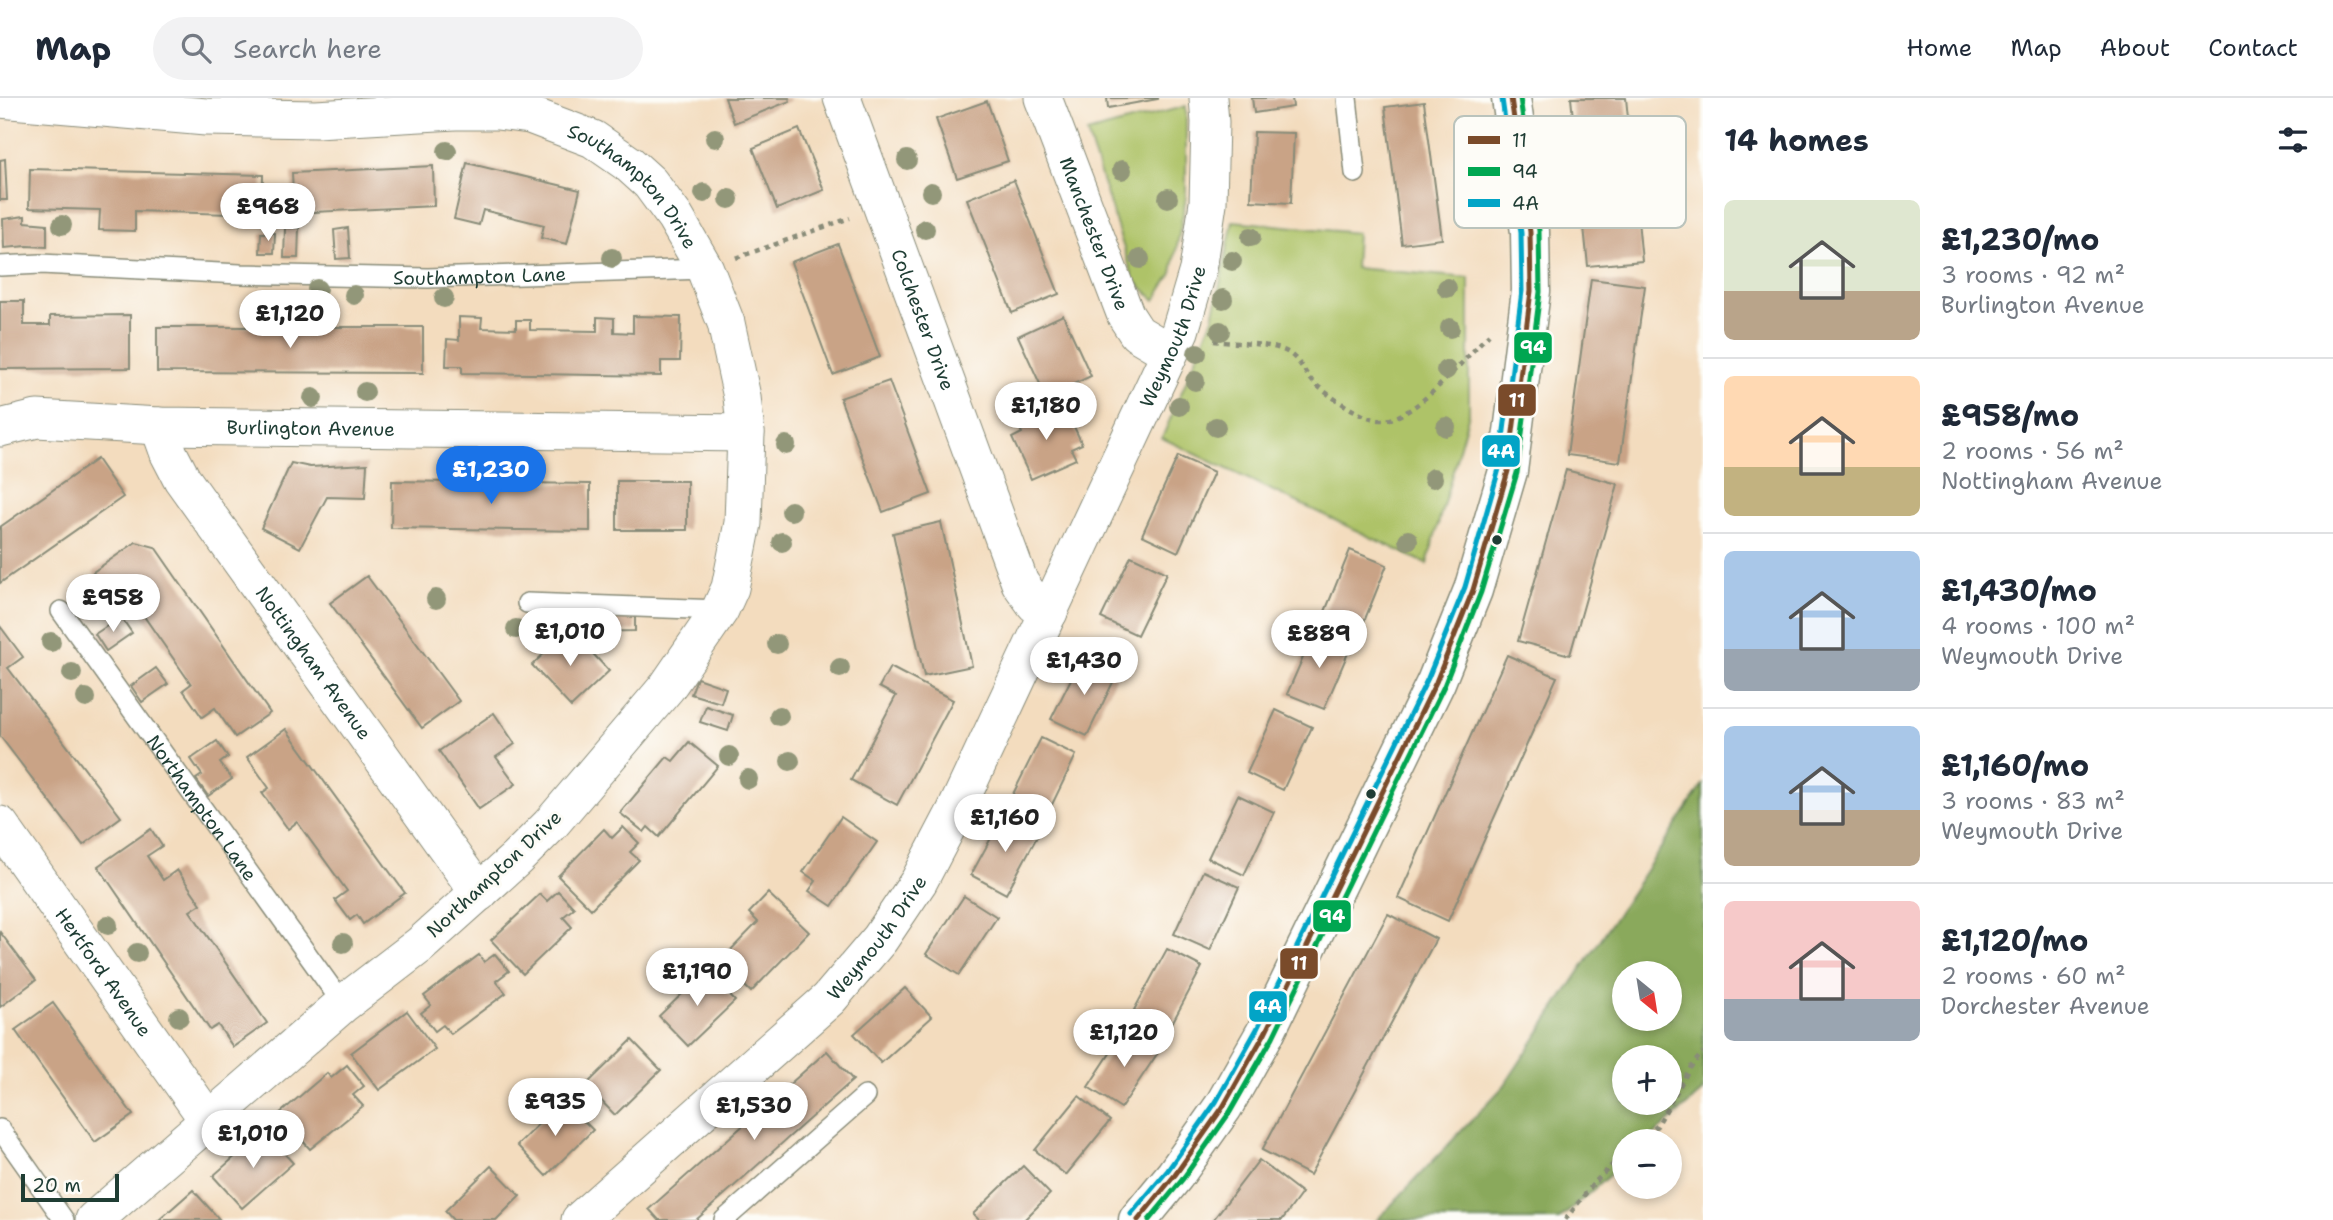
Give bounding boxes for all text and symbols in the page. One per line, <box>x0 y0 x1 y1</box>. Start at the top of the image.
search box <box>153 17 643 80</box>
text: Map <box>35 26 111 71</box>
icon: search <box>177 29 215 67</box>
text: Search here <box>233 31 382 66</box>
text: Home <box>1906 32 1972 64</box>
text: Map <box>2010 32 2062 64</box>
text: About <box>2100 32 2170 64</box>
text: Contact <box>2208 32 2298 64</box>
legend <box>1454 116 1686 228</box>
street label: Southampton Drive <box>564 118 703 253</box>
text: 14 homes <box>1724 120 1869 161</box>
icon: filters <box>2274 121 2312 159</box>
text: 11 <box>1512 128 1527 153</box>
street label: Manchester Drive <box>1054 153 1135 314</box>
text: 94 <box>1512 159 1538 184</box>
pin: £968 <box>227 184 309 243</box>
text: £968 <box>236 191 300 221</box>
text: 4A <box>1512 191 1539 216</box>
text: £1,230/mo <box>1941 219 2099 260</box>
icon: home <box>1780 228 1864 312</box>
street label: Colchester Drive <box>886 245 961 394</box>
text: 3 rooms · 92 m² <box>1941 260 2125 290</box>
street label: Southampton Lane <box>393 261 566 291</box>
street label: Weymouth Drive <box>1134 262 1211 411</box>
pin: £1,120 <box>233 290 347 350</box>
text: Burlington Avenue <box>1941 290 2145 320</box>
text: £1,120 <box>255 298 325 328</box>
line badge: 94 <box>1513 331 1553 364</box>
text: 94 <box>1520 335 1547 360</box>
pin: £1,180 <box>989 382 1103 442</box>
line badge: 11 <box>1497 383 1537 417</box>
text: 11 <box>1509 388 1525 413</box>
text: £1,180 <box>1011 390 1081 420</box>
text: £958/mo <box>1941 395 2079 436</box>
icon: home <box>1780 404 1864 488</box>
street label: Burlington Avenue <box>226 414 395 441</box>
line badge: 4A <box>1481 434 1521 468</box>
text: 2 rooms · 56 m² <box>1941 436 2124 466</box>
text: 4A <box>1487 439 1515 464</box>
pin: £1,230 <box>434 446 548 506</box>
text: £1,230 <box>452 454 530 484</box>
text: Nottingham Avenue <box>1941 466 2162 496</box>
unlabelled marker <box>1490 533 1504 547</box>
text: £1,430/mo <box>1941 570 2097 611</box>
pin: £958 <box>72 574 154 634</box>
icon: home <box>1780 579 1864 663</box>
street label: Nottingham Avenue <box>250 581 377 744</box>
text: £958 <box>82 582 144 612</box>
pin: £1,010 <box>513 608 627 668</box>
pin: £889 <box>1278 610 1360 670</box>
text: 4 rooms · 100 m² <box>1941 611 2135 641</box>
text: £1,010 <box>535 616 605 646</box>
text: £889 <box>1287 618 1351 648</box>
pin: £1,430 <box>1027 638 1141 697</box>
text: Weymouth Drive <box>1941 641 2123 671</box>
text: £1,430 <box>1046 645 1122 675</box>
street label: Northampton Lane <box>141 730 263 886</box>
text: £1,160/mo <box>1941 745 2089 786</box>
icon: home <box>1780 754 1864 838</box>
text: 3 rooms · 83 m² <box>1941 786 2125 816</box>
unlabelled marker <box>1364 787 1378 801</box>
pin: £1,160 <box>948 794 1062 854</box>
text: £1,160 <box>970 802 1040 832</box>
street label: Northampton Drive <box>421 805 567 943</box>
text: Weymouth Drive <box>1941 816 2123 846</box>
street label: Weymouth Drive <box>821 870 932 1005</box>
line badge: 94 <box>1312 899 1352 933</box>
street label: Hertford Avenue <box>50 903 158 1041</box>
text: 94 <box>1319 904 1346 929</box>
text: £1,120/mo <box>1941 920 2089 961</box>
icon: home <box>1780 929 1864 1013</box>
line badge: 11 <box>1279 947 1319 980</box>
pin: £1,190 <box>640 948 754 1008</box>
text: 11 <box>1291 951 1307 976</box>
text: £1,190 <box>662 956 732 986</box>
north arrow <box>1612 961 1682 1031</box>
map controls <box>1612 961 1682 1199</box>
text: 2 rooms · 60 m² <box>1941 961 2126 991</box>
line badge: 4A <box>1248 990 1288 1023</box>
text: Dorchester Avenue <box>1941 991 2150 1021</box>
text: 4A <box>1254 994 1282 1019</box>
pin: £1,120 <box>1067 1010 1181 1069</box>
text: £1,120 <box>1089 1017 1159 1047</box>
button: + <box>1612 1045 1682 1115</box>
pin: £935 <box>514 1079 596 1138</box>
pin: £1,530 <box>697 1082 811 1142</box>
text: £935 <box>524 1086 586 1116</box>
text: £1,530 <box>716 1090 792 1120</box>
pin: £1,010 <box>196 1110 310 1170</box>
text: £1,010 <box>218 1118 288 1148</box>
button: − <box>1612 1129 1682 1199</box>
scale bar <box>21 1171 119 1203</box>
text: 20 m <box>32 1173 81 1198</box>

